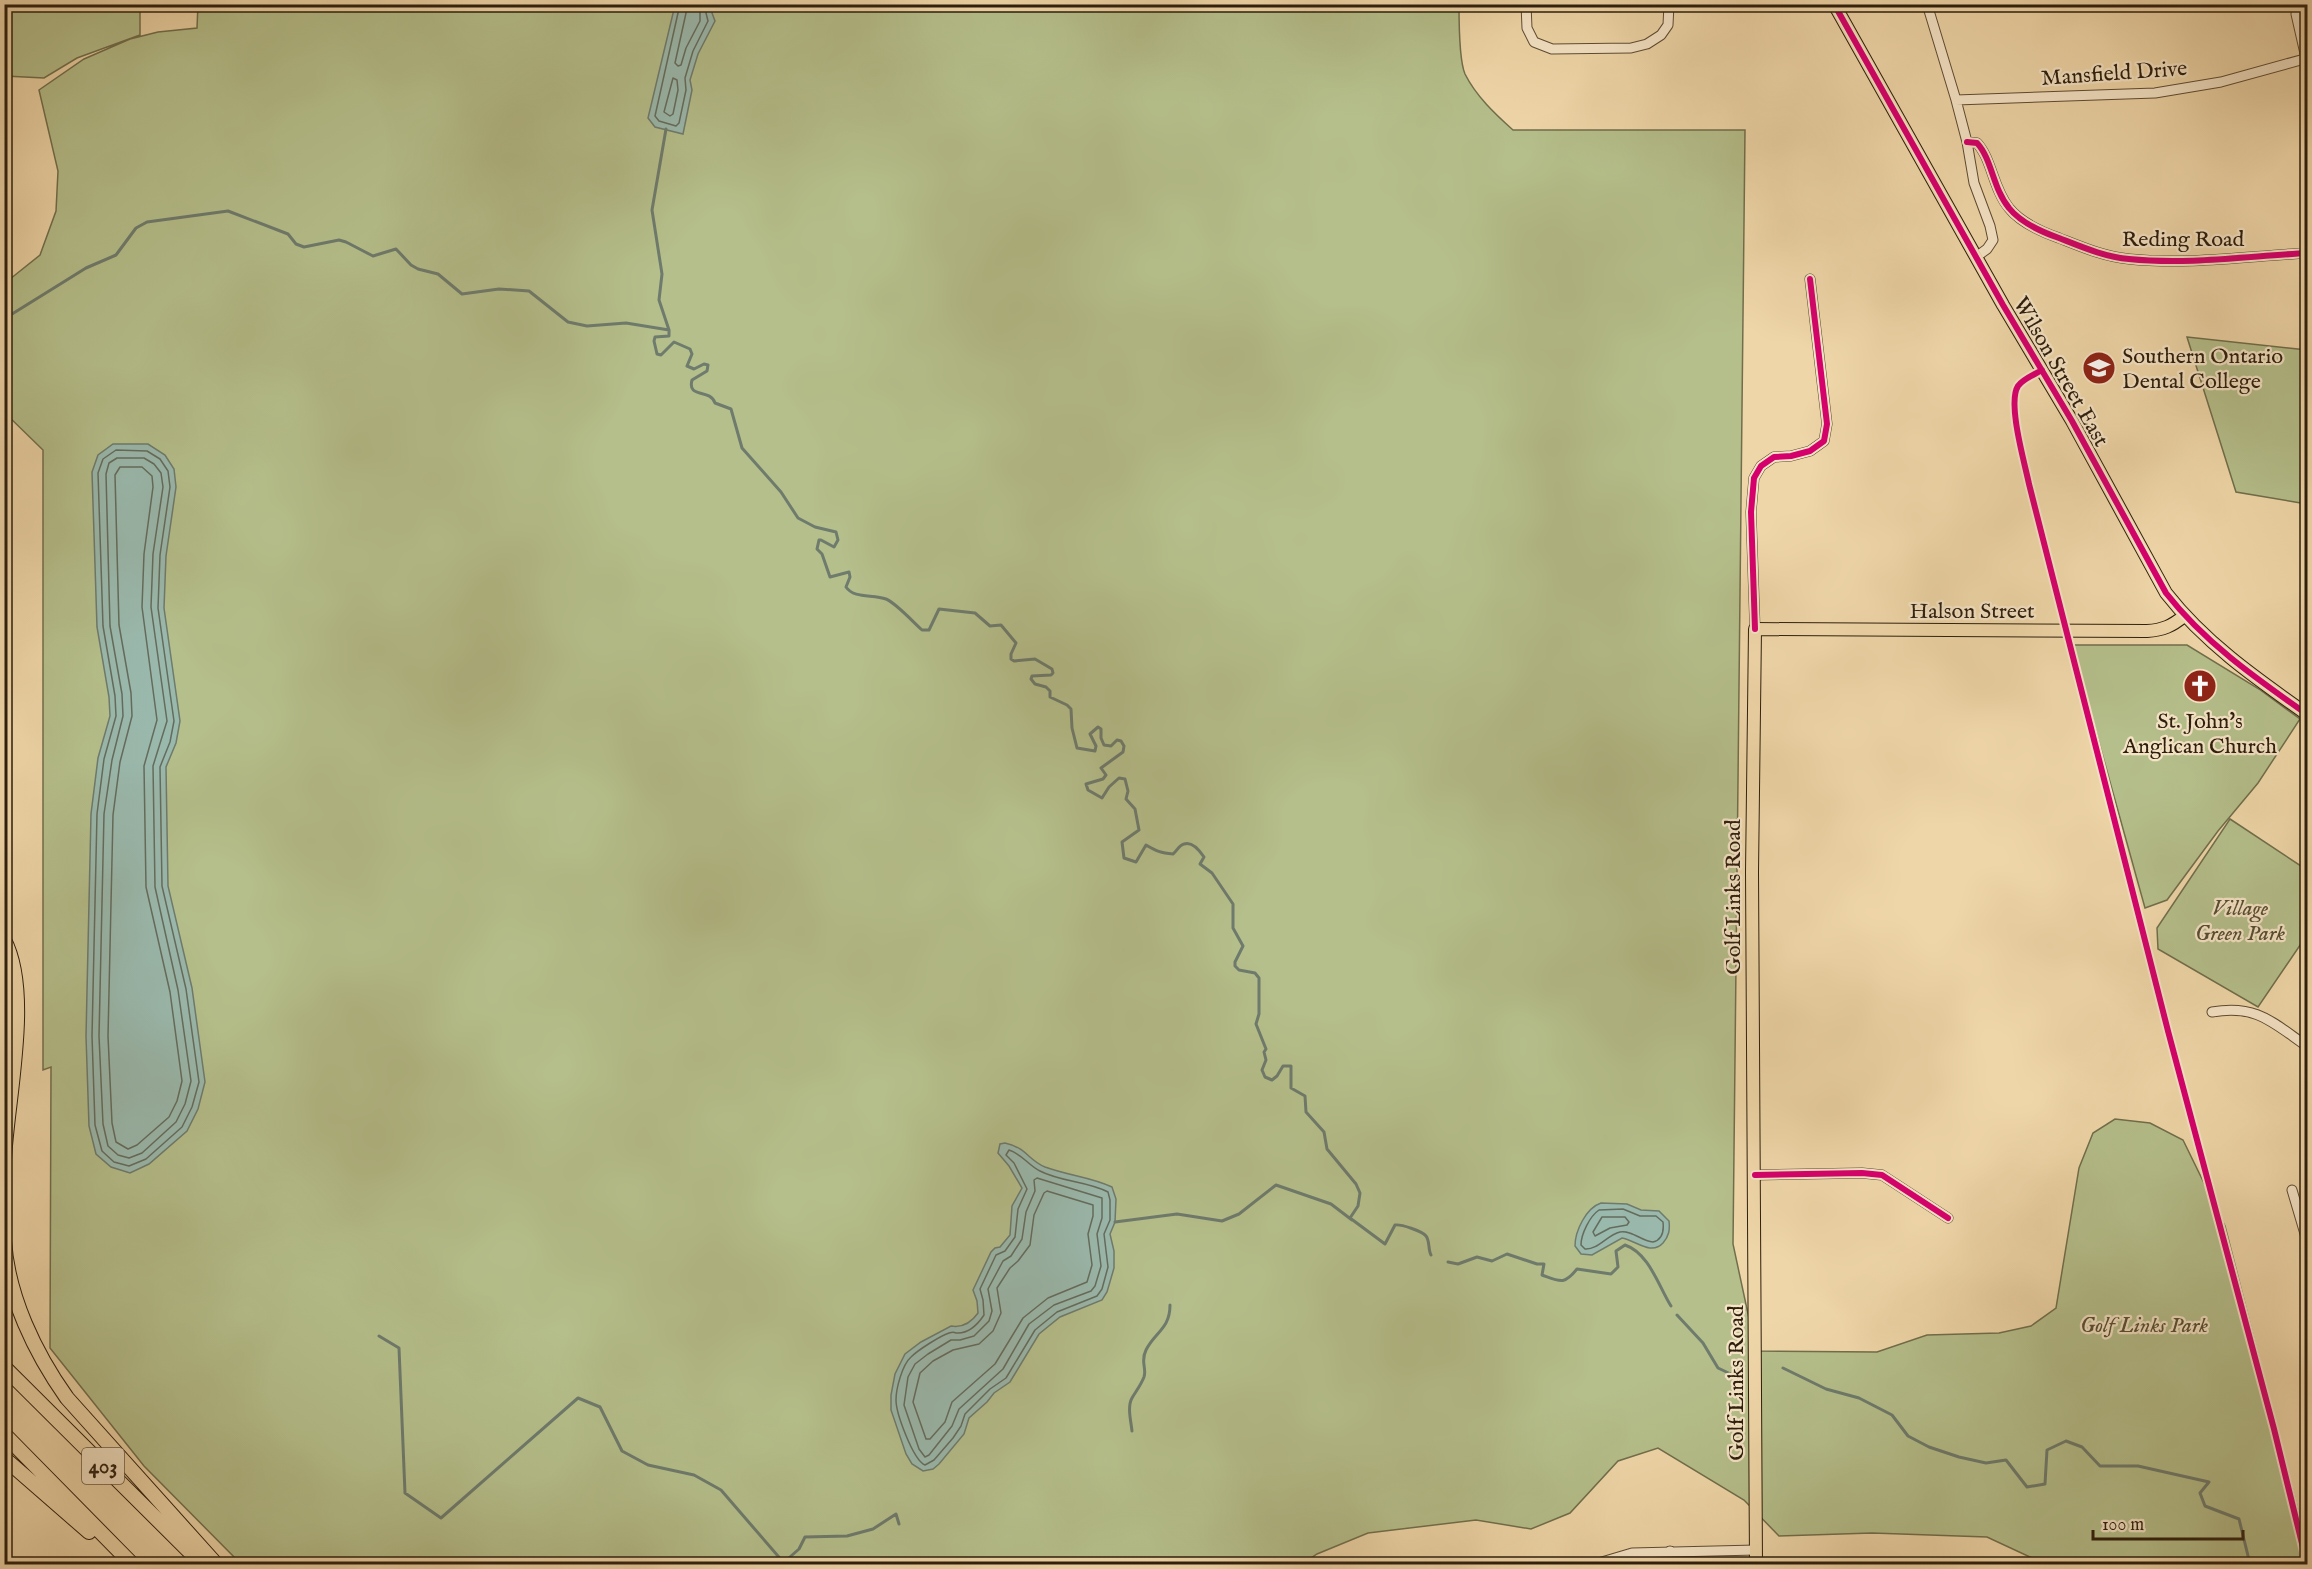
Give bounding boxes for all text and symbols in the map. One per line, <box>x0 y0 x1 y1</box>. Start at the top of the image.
street label: Mansfield Drive <box>2040 55 2188 93</box>
street label: Reding Road <box>2122 226 2245 254</box>
street label: Wilson Street East <box>2006 292 2115 452</box>
place label: Southern Ontario Dental College <box>2122 343 2283 396</box>
school or university icon: Southern Ontario Dental College <box>2081 350 2117 386</box>
street label: Halson Street <box>1909 598 2035 626</box>
church icon: St. John's Anglican Church <box>2182 668 2218 704</box>
place label: St. John's Anglican Church <box>2122 708 2277 761</box>
street label: Golf Links Road <box>1720 819 1748 975</box>
park label: Village Green Park <box>2195 895 2285 948</box>
street label: Golf Links Road <box>1723 1305 1751 1461</box>
park label: Golf Links Park <box>2080 1312 2208 1340</box>
road number: 403 <box>82 1448 124 1484</box>
scale bar <box>2093 1503 2243 1541</box>
text: 100 m <box>2102 1514 2144 1537</box>

